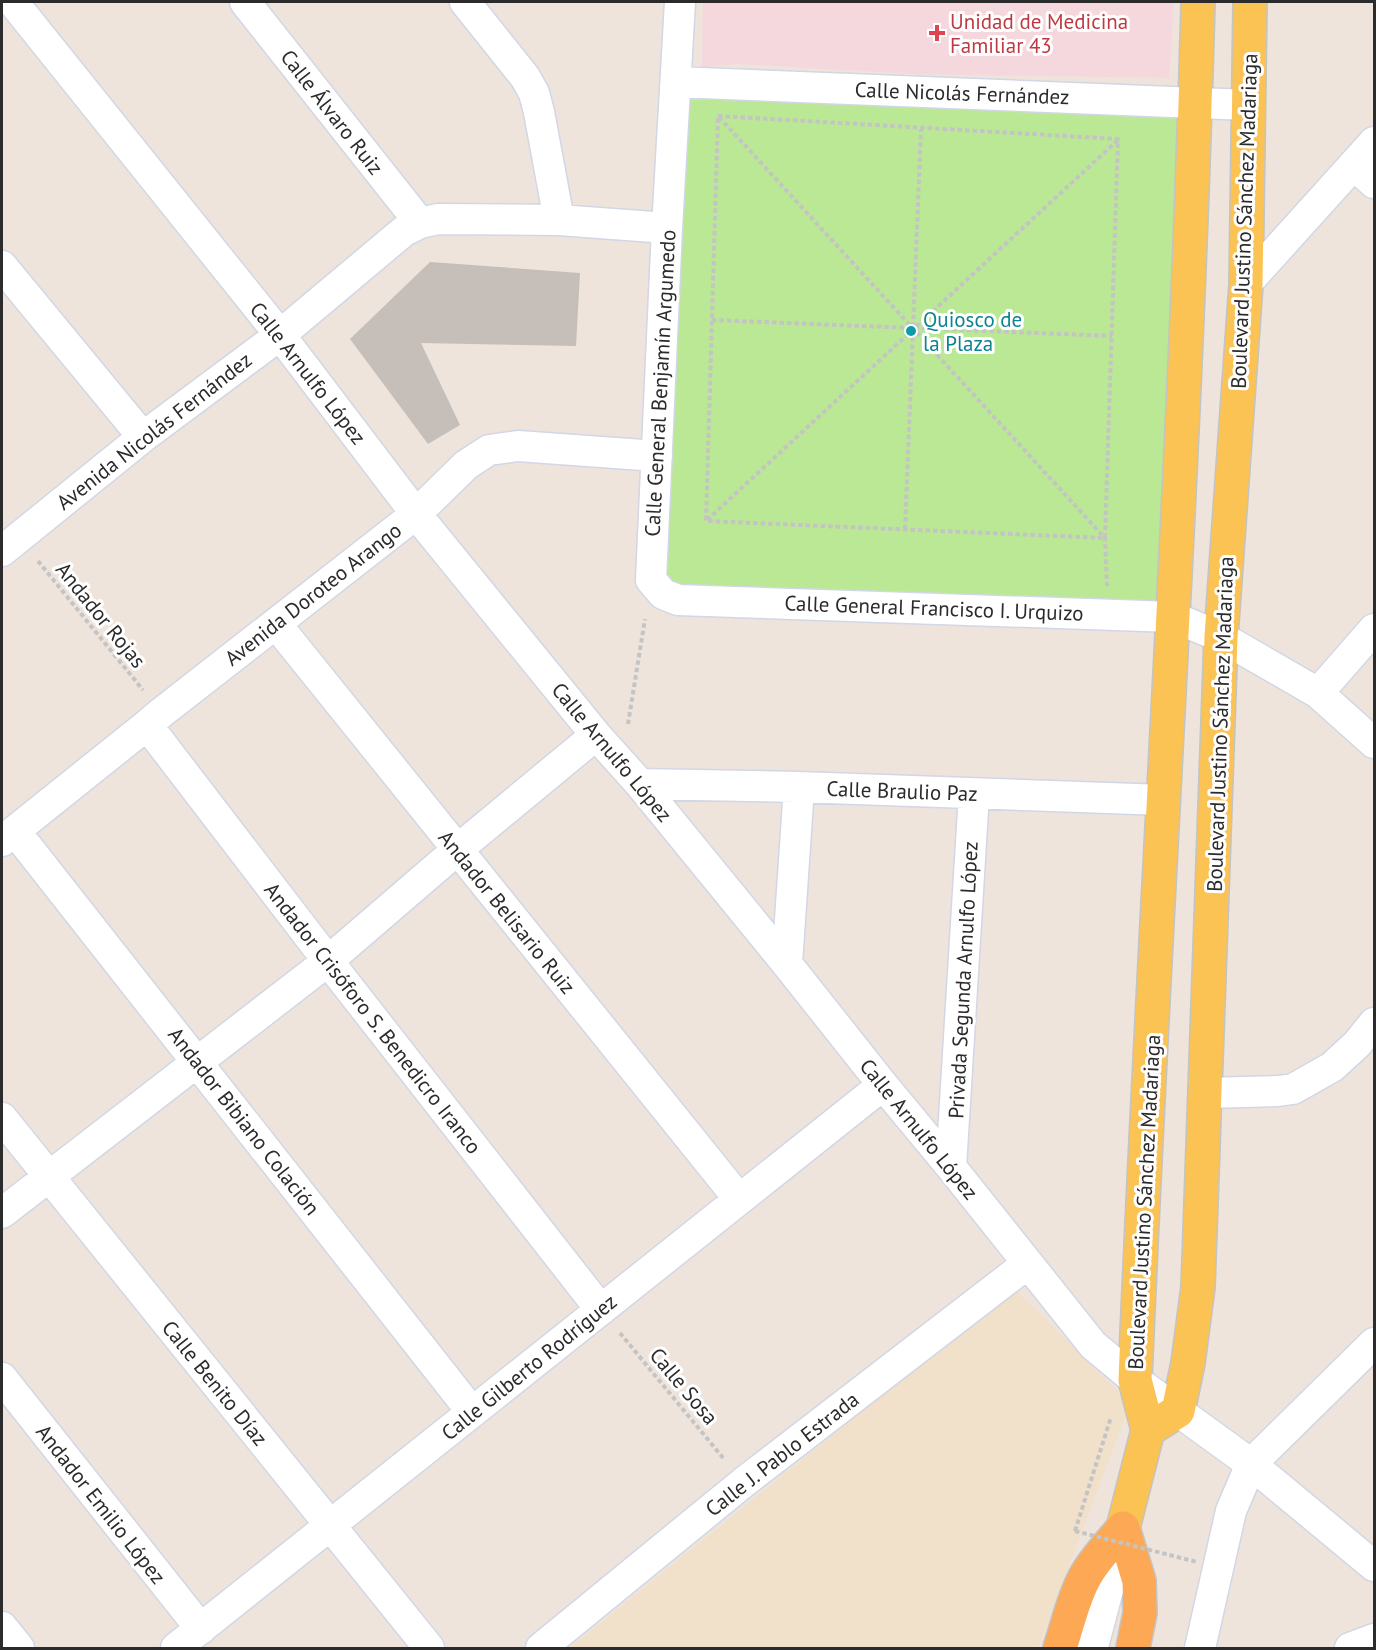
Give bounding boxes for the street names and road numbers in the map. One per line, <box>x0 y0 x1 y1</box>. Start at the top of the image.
street label: Calle Álvaro Ruiz <box>275 44 389 180</box>
street label: Boulevard Justino Sánchez Madariaga <box>1225 53 1263 389</box>
street label: Calle Nicolás Fernández <box>854 76 1070 110</box>
street label: Calle General Benjamín Argumedo <box>638 229 682 537</box>
street label: Calle Arnulfo López <box>244 296 372 450</box>
street label: Avenida Nicolás Fernández <box>51 346 257 516</box>
street label: Avenida Doroteo Arango <box>219 516 407 672</box>
street label: Boulevard Justino Sánchez Madariaga <box>1201 556 1239 892</box>
street label: Andador Rojas <box>50 557 152 673</box>
street label: Calle General Francisco I. Urquizo <box>784 589 1084 627</box>
street label: Calle Arnulfo López <box>546 677 678 827</box>
street label: Calle Braulio Paz <box>826 775 978 807</box>
street label: Andador Belisario Ruiz <box>433 825 581 999</box>
street label: Privada Segunda Arnulfo López <box>942 841 984 1119</box>
street label: Andador Crisóforo S. Benedicro Iranco <box>259 877 487 1159</box>
street label: Andador Bibiano Colación <box>162 1022 326 1220</box>
street label: Boulevard Justino Sánchez Madariaga <box>1122 1034 1166 1370</box>
street label: Calle Arnulfo López <box>854 1053 984 1205</box>
street label: Calle Gilberto Rodríguez <box>436 1288 622 1446</box>
street label: Calle Benito Díaz <box>156 1315 274 1451</box>
street label: Calle Sosa <box>644 1342 724 1430</box>
street label: Calle J. Pablo Estrada <box>700 1386 864 1522</box>
street label: Andador Emilio López <box>30 1419 172 1589</box>

